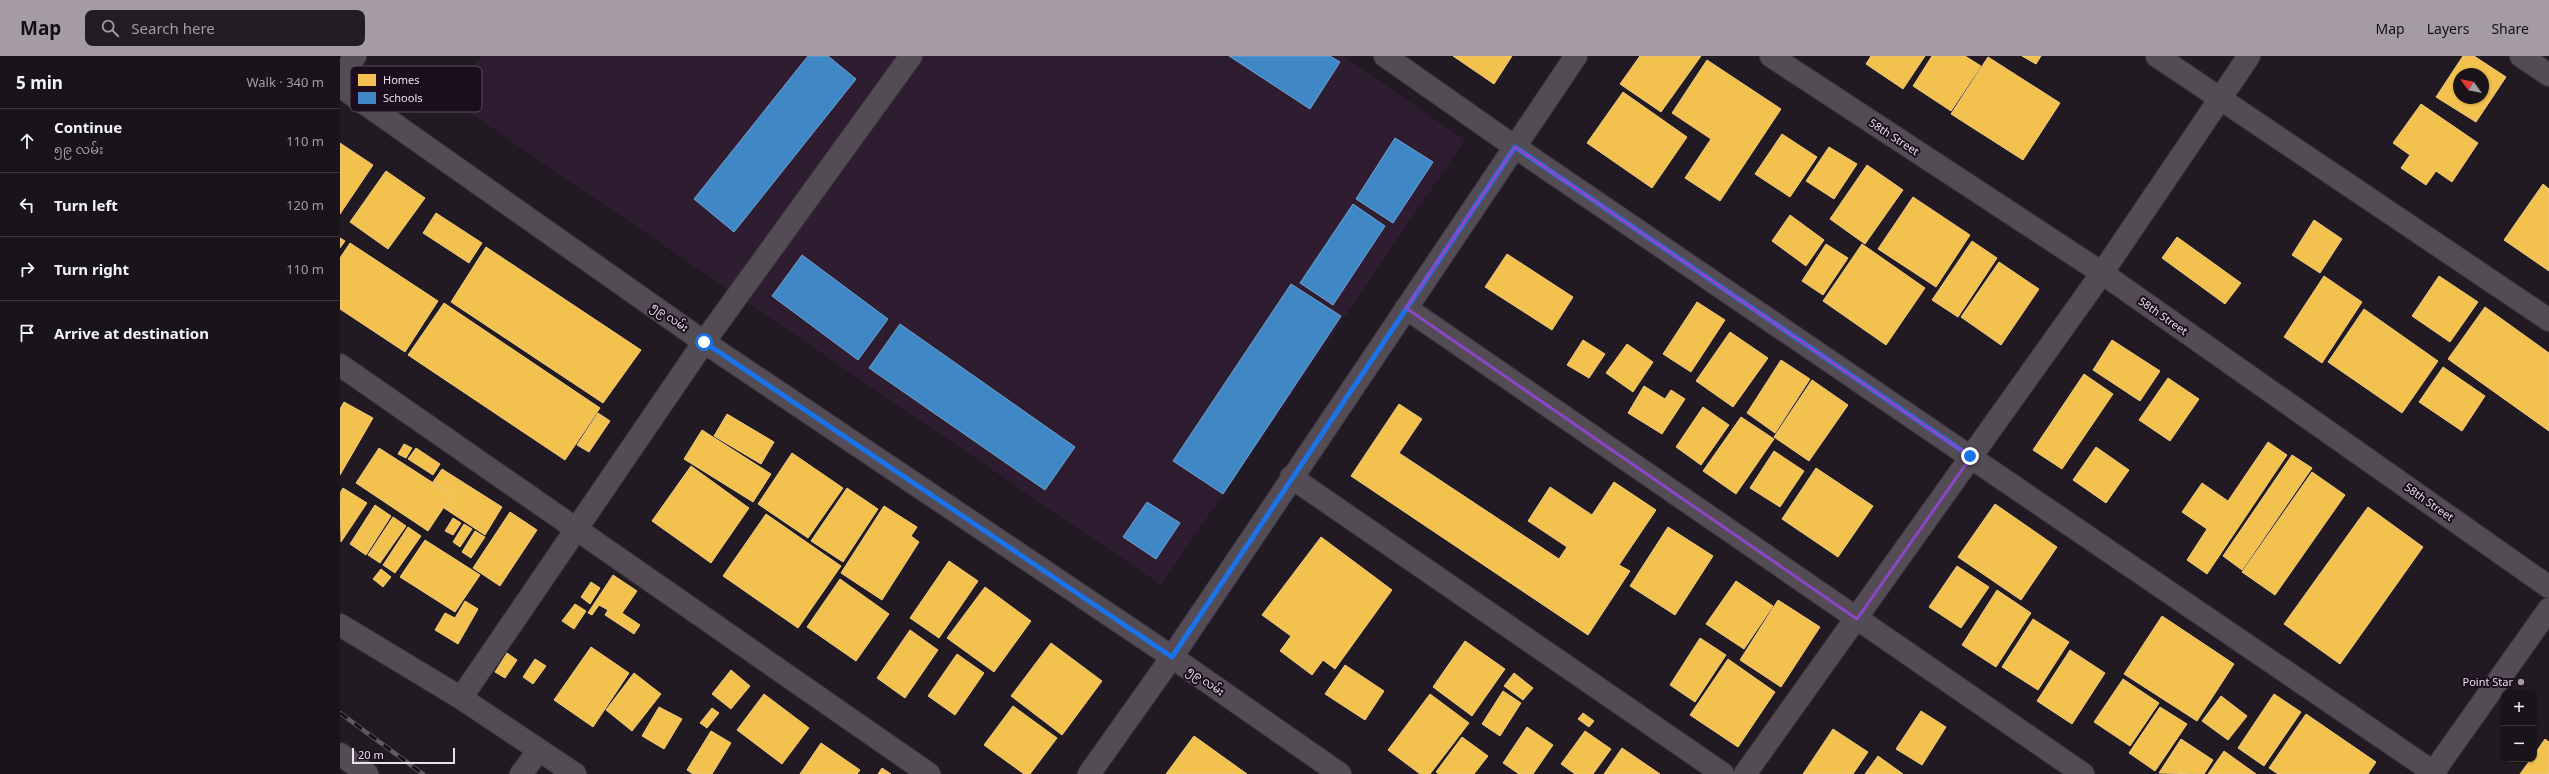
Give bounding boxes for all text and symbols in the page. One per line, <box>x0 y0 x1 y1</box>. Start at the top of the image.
search box <box>85 10 365 46</box>
text: Map <box>20 15 61 41</box>
icon: search <box>99 17 121 39</box>
text: Search here <box>131 18 215 38</box>
text: Map <box>2376 19 2405 38</box>
text: Layers <box>2427 19 2469 38</box>
text: Share <box>2491 19 2529 38</box>
legend <box>350 66 482 112</box>
north arrow <box>2453 68 2489 104</box>
text: 5 min <box>16 71 63 94</box>
text: Homes <box>383 72 420 87</box>
text: Walk · 340 m <box>246 73 324 91</box>
text: Schools <box>383 90 423 105</box>
street label: 58th Street <box>1866 115 1922 158</box>
text: Continue <box>54 117 122 137</box>
icon: ahead <box>16 130 38 152</box>
text: 110 m <box>286 132 324 150</box>
text: ၅၉ လမ်း <box>54 140 103 158</box>
icon: left <box>16 194 38 216</box>
text: Turn left <box>54 195 118 215</box>
text: 120 m <box>286 196 324 214</box>
icon: right <box>16 258 38 280</box>
text: Turn right <box>54 259 129 279</box>
text: 110 m <box>286 260 324 278</box>
street label: 58th Street <box>2136 293 2191 338</box>
street label: ၅၉ လမ်း <box>648 298 692 336</box>
icon: arrive <box>16 322 38 344</box>
text: Arrive at destination <box>54 323 209 343</box>
route start <box>695 333 713 351</box>
route end <box>1961 447 1979 465</box>
street label: 58th Street <box>2402 479 2457 524</box>
street label: ၅၉ လမ်း <box>1184 662 1228 700</box>
place label: Point Star <box>2462 674 2513 689</box>
marker: Point Star <box>2516 677 2526 687</box>
map controls <box>2501 690 2537 762</box>
button: + <box>2501 690 2537 726</box>
button: − <box>2501 726 2537 762</box>
scale bar <box>352 746 455 765</box>
text: 20 m <box>358 747 384 762</box>

